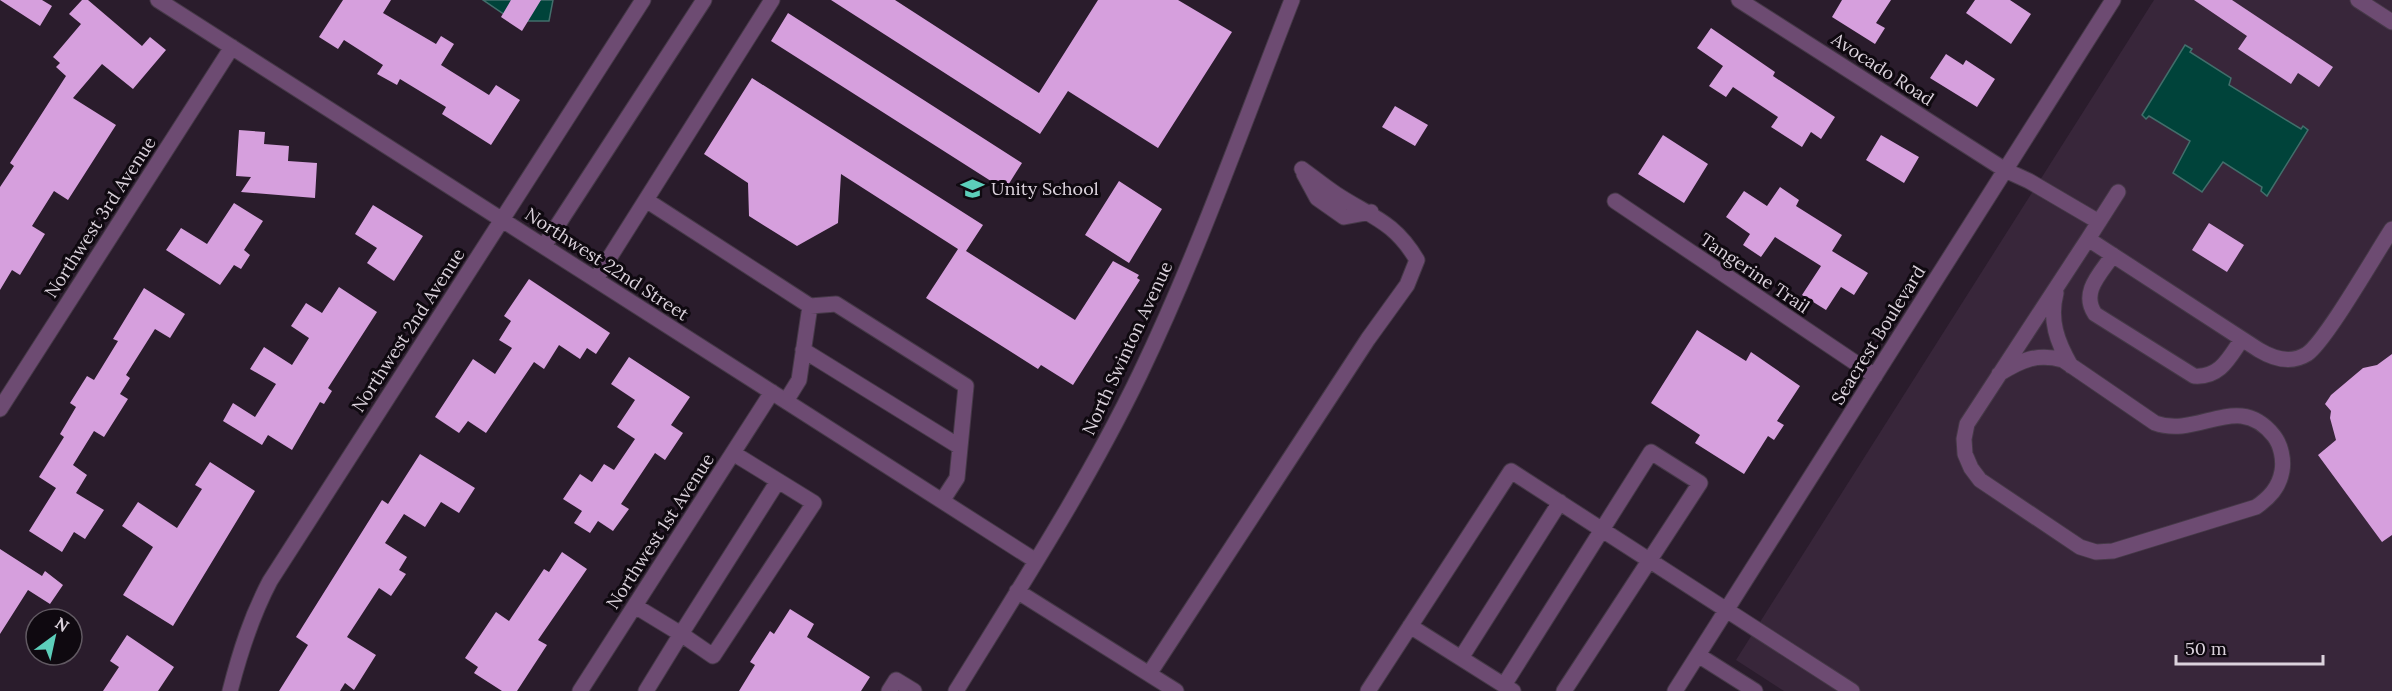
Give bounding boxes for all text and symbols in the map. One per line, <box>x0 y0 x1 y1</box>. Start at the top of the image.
street label: Avocado Road <box>1827 27 1939 111</box>
street label: Northwest 3rd Avenue <box>39 132 161 302</box>
school or university icon: Unity School <box>960 175 986 201</box>
place label: Unity School <box>991 177 1099 200</box>
street label: Northwest 22nd Street <box>521 202 693 326</box>
street label: Tangerine Trail <box>1696 228 1814 318</box>
street label: Northwest 2nd Avenue <box>346 244 470 416</box>
street label: North Swinton Avenue <box>1077 257 1177 439</box>
street label: Seacrest Boulevard <box>1826 261 1930 409</box>
street label: Northwest 1st Avenue <box>601 449 719 613</box>
north arrow <box>24 607 84 667</box>
text: N <box>52 613 73 636</box>
scale bar <box>2176 628 2323 666</box>
text: 50 m <box>2185 637 2227 660</box>

